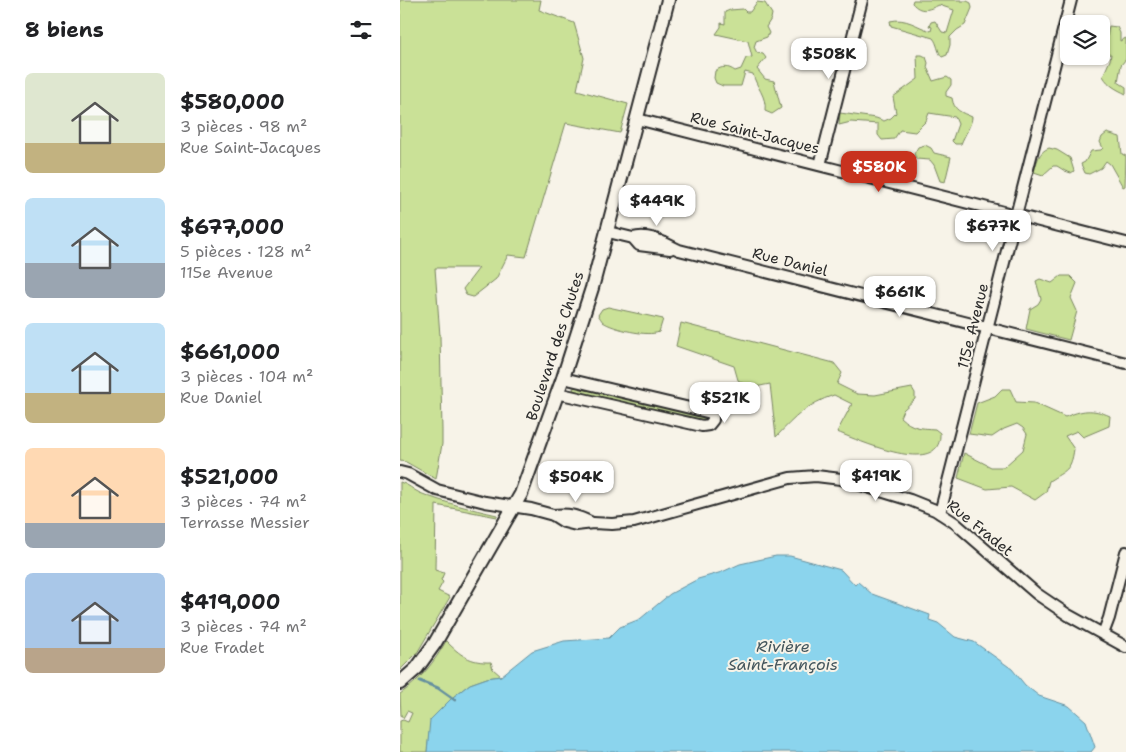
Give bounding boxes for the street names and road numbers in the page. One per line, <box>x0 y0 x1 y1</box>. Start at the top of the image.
street label: Rue Saint-Jacques <box>688 107 822 159</box>
street label: Rue Daniel <box>750 243 830 281</box>
street label: Boulevard des Chutes <box>521 269 589 423</box>
street label: 115e Avenue <box>953 281 993 371</box>
street label: Rue Fradet <box>943 495 1017 561</box>

